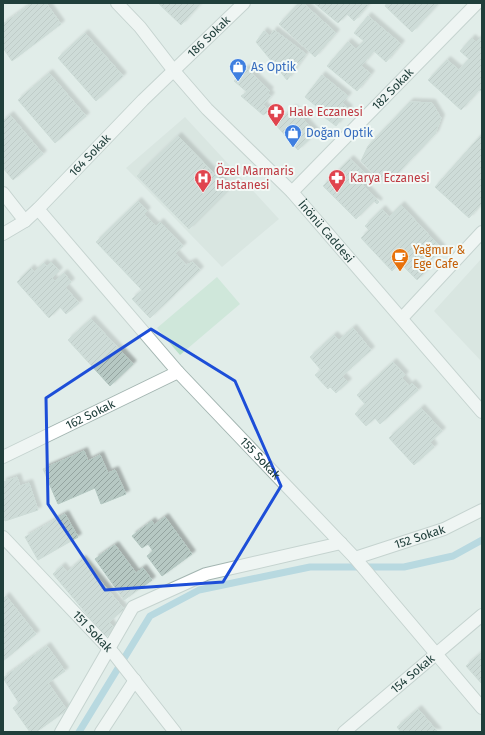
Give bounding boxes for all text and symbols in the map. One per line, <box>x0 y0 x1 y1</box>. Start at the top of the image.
street label: 186 Sokak <box>185 12 234 60</box>
shop icon: As Optik <box>228 57 248 82</box>
place label: As Optik <box>251 60 297 74</box>
street label: 182 Sokak <box>369 65 417 113</box>
pharmacy icon: Hale Eczanesi <box>266 102 286 127</box>
place label: Hale Eczanesi <box>289 105 363 119</box>
shop icon: Doğan Optik <box>283 123 303 148</box>
place label: Doğan Optik <box>306 126 374 140</box>
street label: 164 Sokak <box>66 130 114 179</box>
place label: Özel Marmaris Hastanesi <box>216 162 294 192</box>
hospital icon: Özel Marmaris Hastanesi <box>193 168 213 193</box>
pharmacy icon: Karya Eczanesi <box>327 168 347 193</box>
place label: Karya Eczanesi <box>350 171 430 185</box>
street label: İnönü Caddesi <box>295 197 357 265</box>
place label: Yağmur & Ege Cafe <box>413 243 465 271</box>
cafe icon: Yağmur & Ege Cafe <box>390 247 410 272</box>
street label: 162 Sokak <box>63 396 118 432</box>
street label: 155 Sokak <box>237 434 284 483</box>
street label: 152 Sokak <box>393 522 448 552</box>
street label: 151 Sokak <box>70 608 116 655</box>
street label: 154 Sokak <box>388 651 438 696</box>

